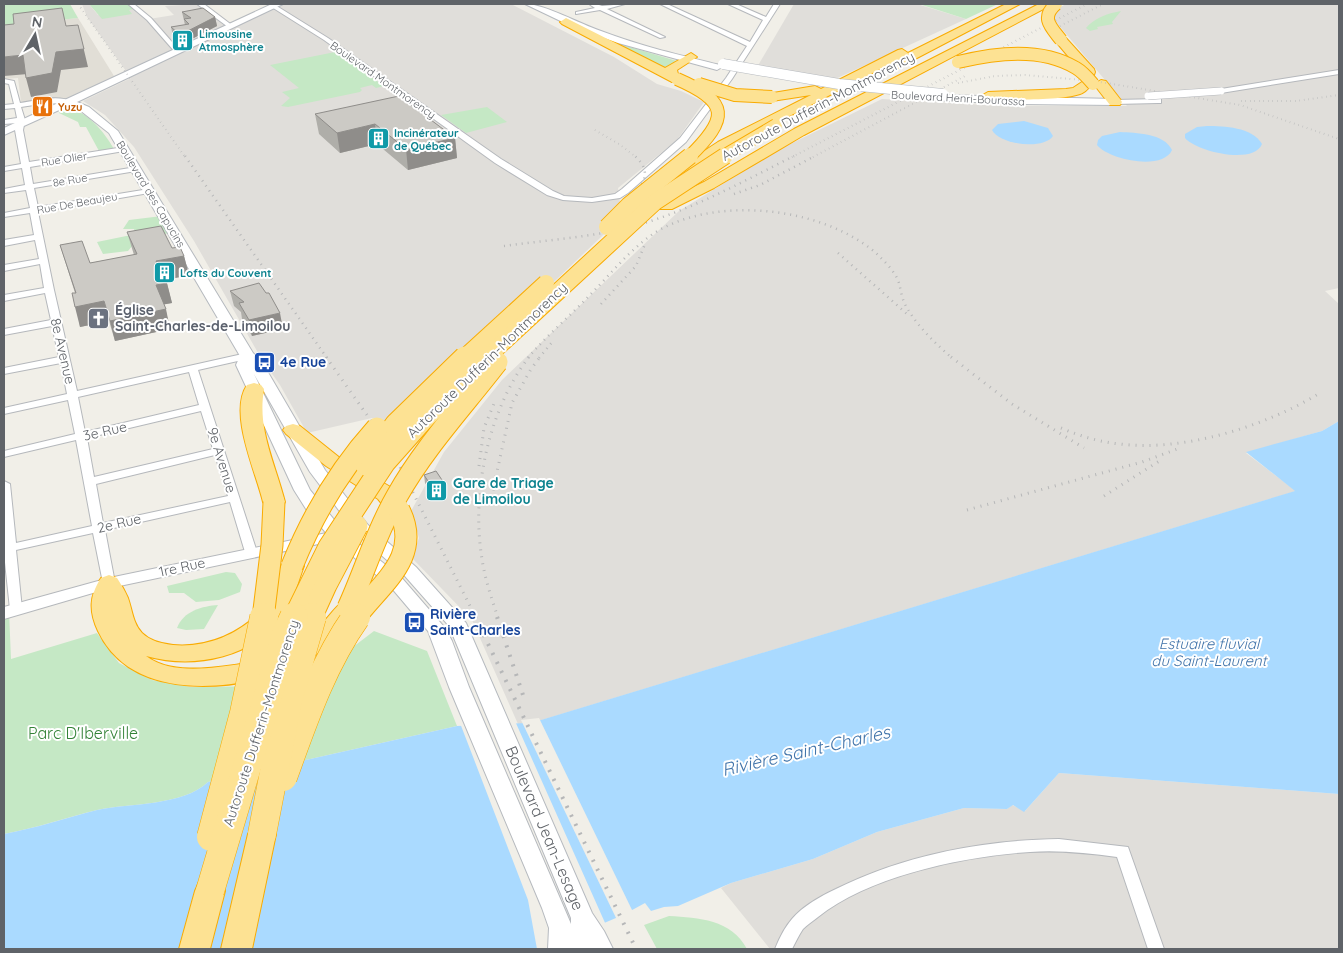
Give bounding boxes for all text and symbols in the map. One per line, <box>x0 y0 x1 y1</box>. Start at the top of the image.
north arrow <box>10 10 60 60</box>
text: N <box>31 12 44 32</box>
place label: Limousine Atmosphère <box>199 27 264 54</box>
building icon: Limousine Atmosphère <box>171 28 195 52</box>
street label: Boulevard Montmorency <box>327 38 439 122</box>
street label: Autoroute Dufferin-Montmorency <box>718 47 918 165</box>
street label: Boulevard Henri-Bourassa <box>891 88 1025 108</box>
restaurant icon: Yuzu <box>30 95 54 119</box>
place label: Yuzu <box>58 100 83 114</box>
place label: Incinérateur de Québec <box>394 126 459 153</box>
building icon: Incinérateur de Québec <box>366 127 390 151</box>
street label: Boulevard des Capucins <box>114 138 188 250</box>
street label: Rue Olier <box>40 148 89 170</box>
street label: 8e Rue <box>52 170 88 190</box>
street label: Rue De Beaujeu <box>36 189 118 217</box>
building icon: Lofts du Couvent <box>152 261 176 285</box>
place label: Lofts du Couvent <box>180 266 272 280</box>
street label: Autoroute Dufferin-Montmorency <box>403 278 571 442</box>
place label: Église Saint-Charles-de-Limoilou <box>115 301 290 335</box>
church icon: Église Saint-Charles-de-Limoilou <box>87 306 111 330</box>
street label: 8e Avenue <box>47 316 79 386</box>
bus stop icon: 4e Rue <box>252 350 276 374</box>
place label: 4e Rue <box>280 353 326 371</box>
street label: 3e Rue <box>81 417 129 445</box>
street label: 9e Avenue <box>204 425 240 495</box>
place label: Gare de Triage de Limoilou <box>453 474 554 508</box>
building icon: Gare de Triage de Limoilou <box>425 479 449 503</box>
street label: 2e Rue <box>95 509 143 537</box>
street label: 1re Rue <box>157 553 207 581</box>
place label: Rivière Saint-Charles <box>430 605 521 639</box>
bus stop icon: Rivière Saint-Charles <box>402 610 426 634</box>
street label: Autoroute Dufferin-Montmorency <box>219 617 303 829</box>
water label: Estuaire fluvial du Saint-Laurent <box>1151 634 1269 670</box>
water label: Rivière Saint-Charles <box>720 720 894 781</box>
park label: Parc D'Iberville <box>28 723 138 743</box>
street label: Boulevard Jean-Lesage <box>501 743 589 913</box>

